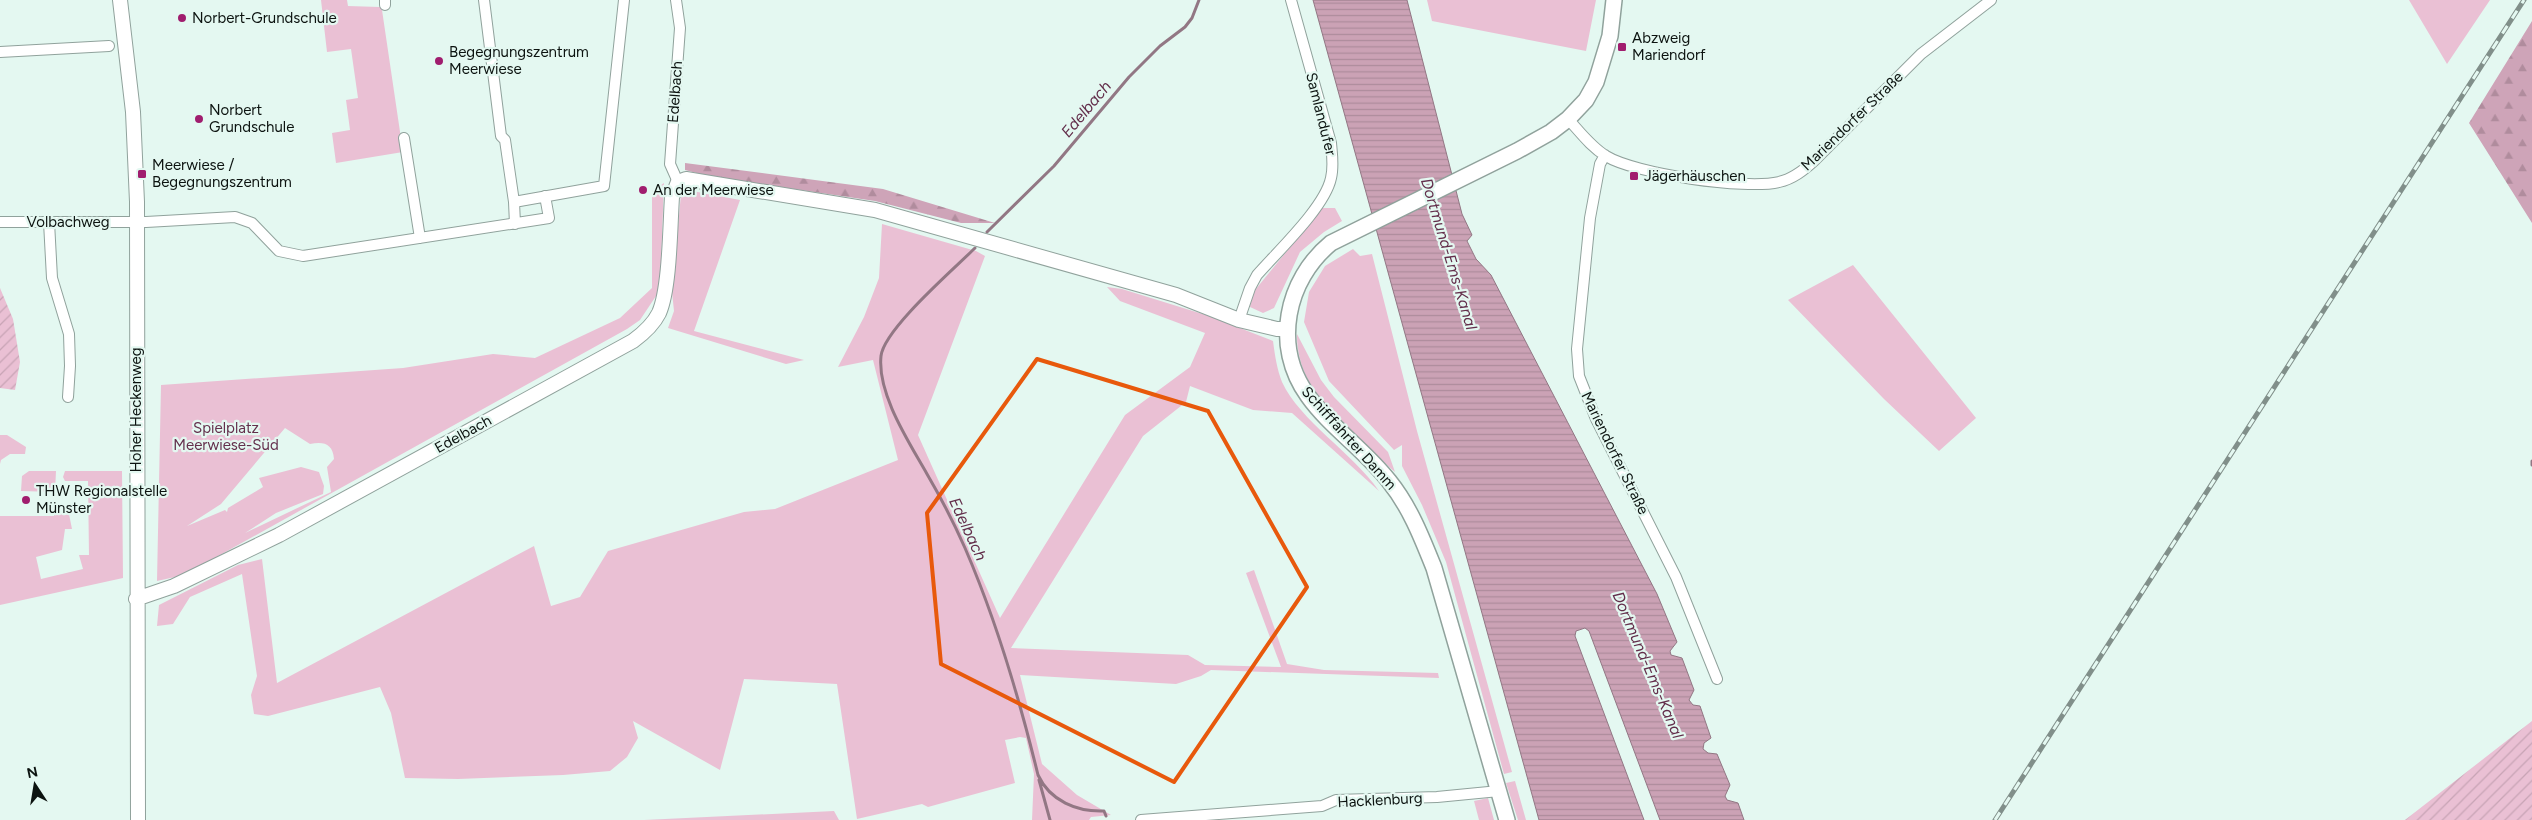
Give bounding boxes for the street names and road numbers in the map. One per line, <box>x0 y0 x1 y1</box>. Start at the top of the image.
street label: Edelbach <box>664 60 686 124</box>
street label: Mariendorfer Straße <box>1797 68 1907 174</box>
street label: Samlandufer <box>1302 71 1340 157</box>
street label: Volbachweg <box>26 213 110 231</box>
street label: Hoher Heckenweg <box>127 347 145 473</box>
street label: Schifffahrter Damm <box>1298 383 1400 493</box>
street label: Mariendorfer Straße <box>1577 389 1653 517</box>
street label: Edelbach <box>431 411 495 457</box>
street label: Hacklenburg <box>1337 789 1423 811</box>

